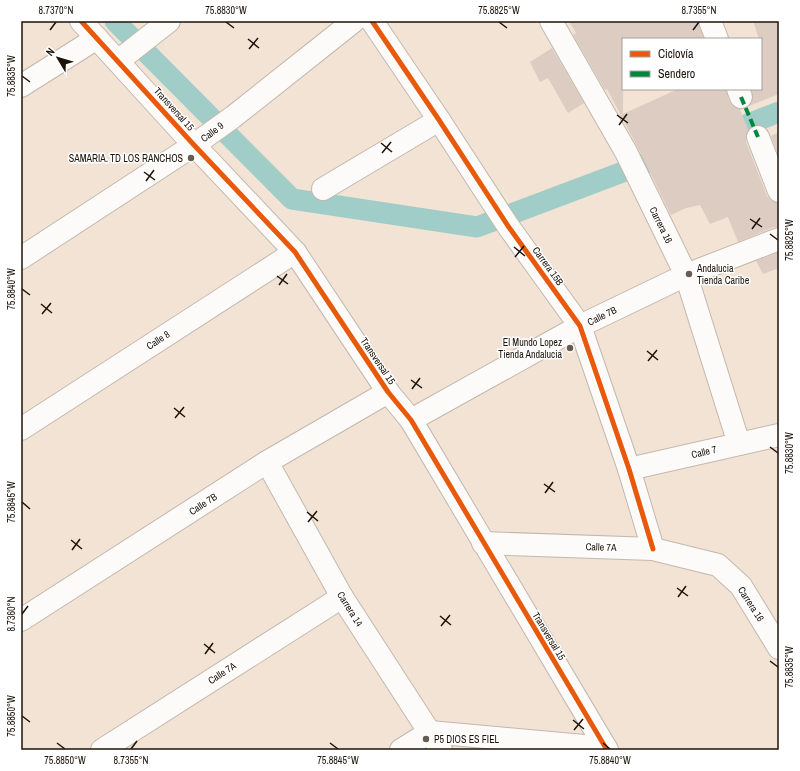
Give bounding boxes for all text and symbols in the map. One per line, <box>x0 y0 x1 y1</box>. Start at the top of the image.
text: 8.7370°N <box>39 4 74 17</box>
text: 75.8830°W <box>205 4 247 17</box>
text: 75.8825°W <box>478 4 520 17</box>
text: 8.7355°N <box>682 4 717 17</box>
north arrow <box>38 38 78 78</box>
legend <box>622 38 762 90</box>
text: N <box>43 45 58 59</box>
text: Ciclovía <box>658 46 694 62</box>
text: 75.8835°W <box>5 55 18 97</box>
text: Sendero <box>658 66 695 82</box>
street label: Transversal 15 <box>151 85 197 134</box>
street label: Calle 9 <box>198 119 226 145</box>
place label: SAMARIA. TD LOS RANCHOS <box>69 152 184 165</box>
marker: SAMARIA. TD LOS RANCHOS <box>186 153 196 163</box>
street label: Carrera 16 <box>647 205 676 246</box>
text: 75.8825°W <box>783 219 796 261</box>
street label: Carrera 15B <box>530 244 567 288</box>
place label: Andalucia Tienda Caribe <box>696 262 750 287</box>
text: 75.8840°W <box>5 268 18 310</box>
marker: Andalucia Tienda Caribe <box>684 269 694 279</box>
street label: Calle 7B <box>585 303 619 329</box>
street label: Calle 8 <box>144 327 173 352</box>
street label: Transversal 15 <box>358 335 399 387</box>
place label: El Mundo Lopez Tienda Andalucia <box>498 336 562 361</box>
marker: El Mundo Lopez Tienda Andalucia <box>565 343 575 353</box>
text: 75.8830°W <box>783 432 796 474</box>
street label: Calle 7 <box>690 443 718 461</box>
text: 75.8845°W <box>5 481 18 523</box>
street label: Calle 7B <box>186 490 220 518</box>
street label: Calle 7A <box>585 540 617 554</box>
street label: Carrera 16 <box>735 584 767 624</box>
street label: Carrera 14 <box>334 589 366 629</box>
text: 8.7360°N <box>5 596 18 632</box>
street label: Transversal 15 <box>530 610 569 663</box>
text: 75.8835°W <box>783 646 796 688</box>
street label: Calle 7A <box>205 659 239 687</box>
text: 75.8850°W <box>5 695 18 737</box>
place label: P5 DIOS ES FIEL <box>434 733 500 746</box>
marker: P5 DIOS ES FIEL <box>421 734 431 744</box>
text: 75.8850°W <box>44 754 86 767</box>
text: 8.7355°N <box>114 754 149 767</box>
text: 75.8845°W <box>317 754 359 767</box>
text: 75.8840°W <box>589 754 631 767</box>

